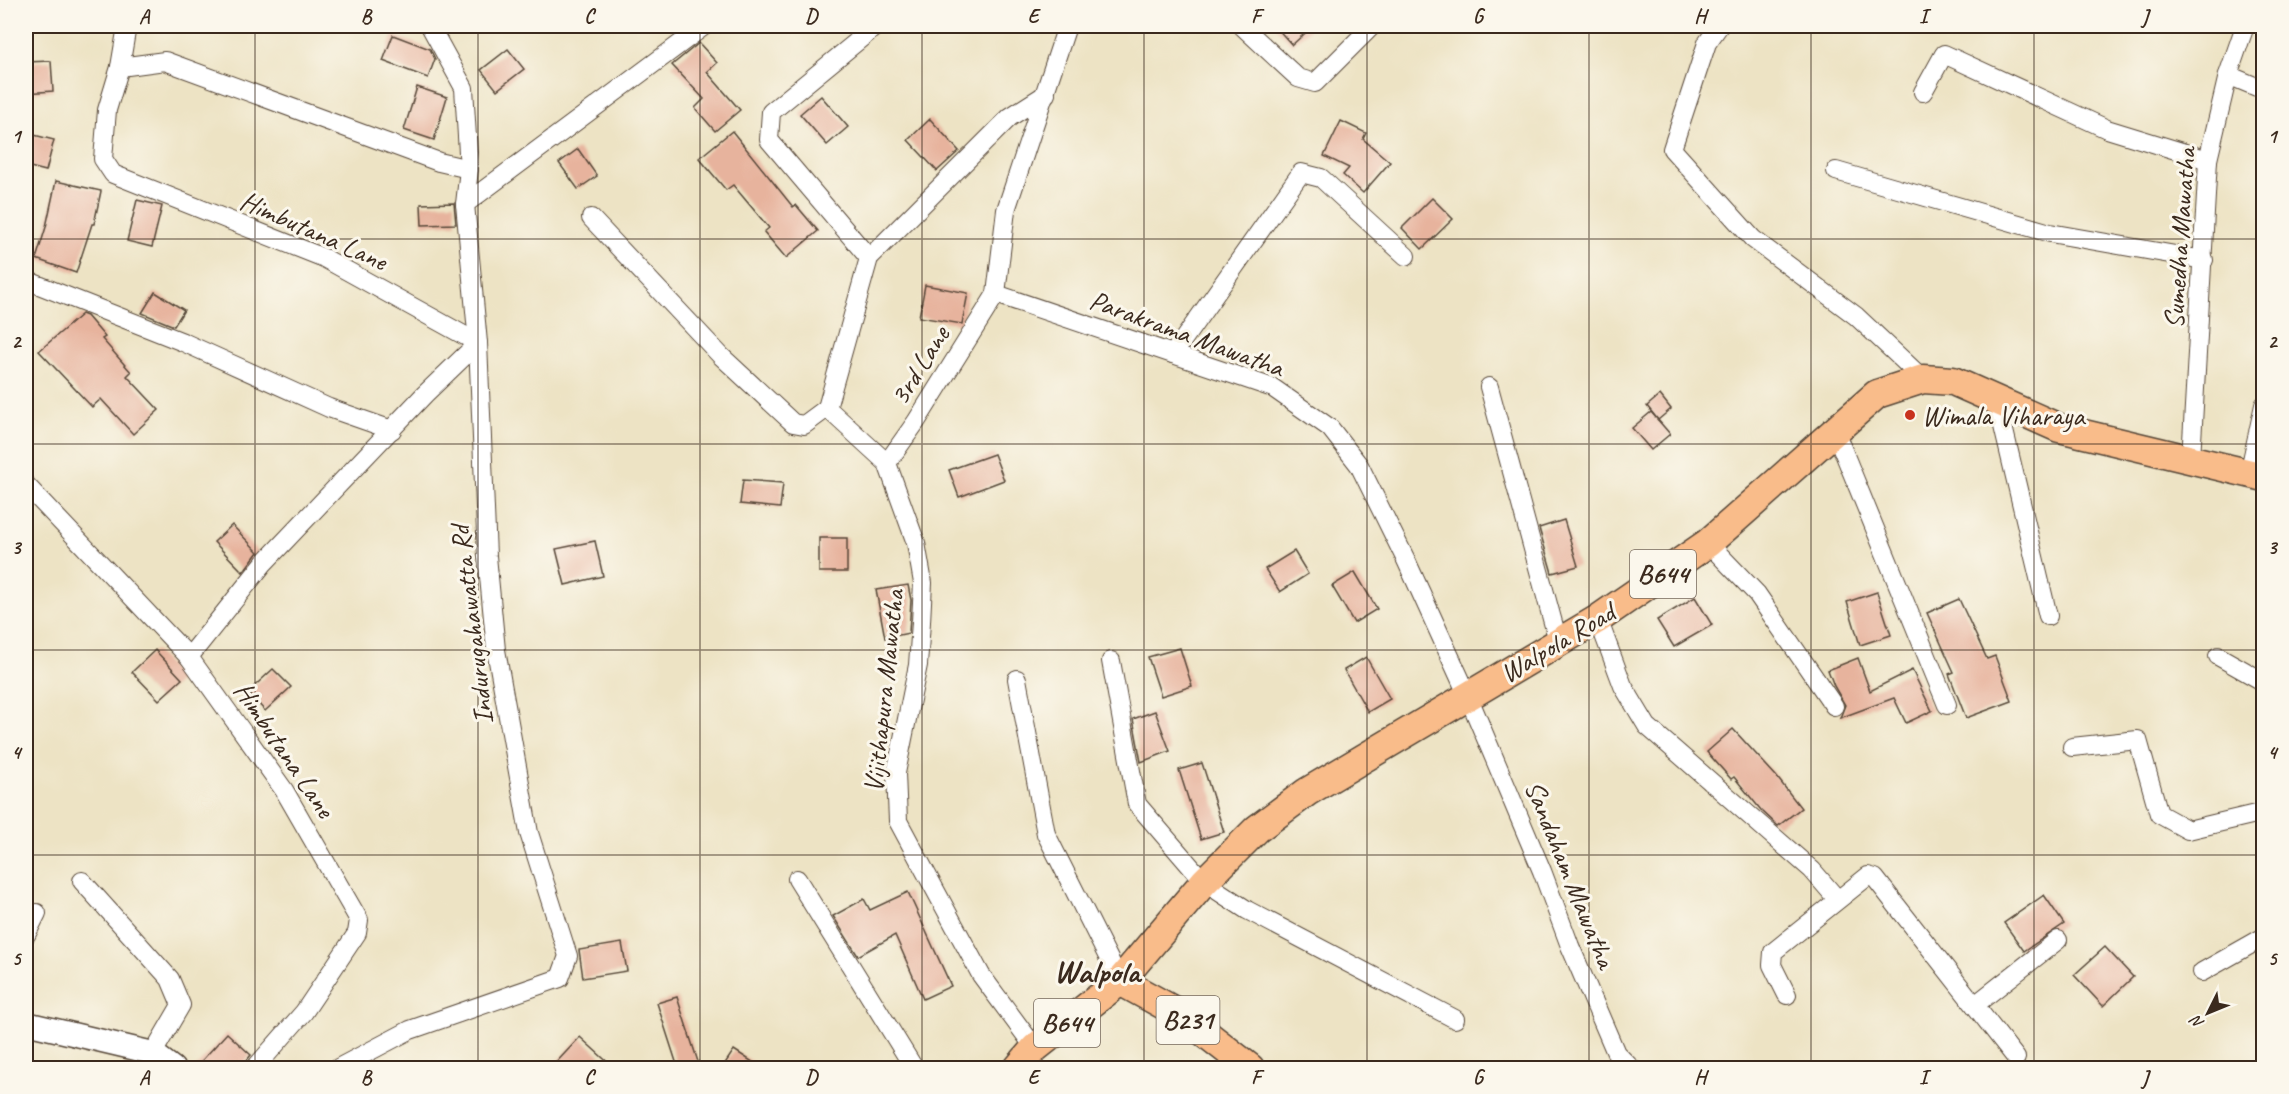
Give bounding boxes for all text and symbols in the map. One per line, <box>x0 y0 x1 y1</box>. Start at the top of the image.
text: A <box>139 4 151 29</box>
text: B <box>361 4 373 29</box>
text: C <box>584 4 596 29</box>
text: D <box>805 4 819 29</box>
text: E <box>1028 4 1042 29</box>
text: F <box>1251 4 1265 29</box>
text: G <box>1473 4 1486 29</box>
text: H <box>1694 4 1709 29</box>
text: I <box>1919 4 1932 29</box>
text: J <box>2140 4 2152 29</box>
text: 1 <box>12 124 23 149</box>
text: 1 <box>2268 124 2279 149</box>
street label: Sumedha Mawatha <box>2156 144 2203 330</box>
street label: Himbutana Lane <box>235 183 394 279</box>
street label: Parakrama Mawatha <box>1085 282 1290 385</box>
street label: 3rd Lane <box>882 318 958 411</box>
text: 2 <box>12 329 23 354</box>
text: 2 <box>2268 329 2279 354</box>
place label: Wimala Viharaya <box>1922 398 2086 433</box>
marker: Wimala Viharaya <box>1903 408 1917 422</box>
street label: Indurugahawatta Rd <box>441 520 501 726</box>
text: 3 <box>12 535 23 560</box>
text: 3 <box>2268 535 2279 560</box>
road number: B644 <box>1630 550 1696 598</box>
street label: Vijithapura Mawatha <box>855 586 912 794</box>
street label: Walpola Road <box>1494 593 1624 690</box>
street label: Himbutana Lane <box>226 675 344 826</box>
text: 4 <box>12 740 24 765</box>
text: 4 <box>2268 740 2280 765</box>
street label: Sandaham Mawatha <box>1517 775 1625 975</box>
text: 5 <box>12 946 23 971</box>
text: 5 <box>2268 946 2279 971</box>
district label: Walpola <box>1054 951 1142 992</box>
north arrow <box>2178 983 2238 1043</box>
road number: B231 <box>1156 996 1220 1044</box>
road number: B644 <box>1034 999 1100 1047</box>
text: N <box>2185 1010 2208 1033</box>
text: A <box>139 1065 151 1090</box>
text: B <box>361 1065 373 1090</box>
text: C <box>584 1065 596 1090</box>
text: D <box>805 1065 819 1090</box>
text: E <box>1028 1065 1042 1090</box>
text: F <box>1251 1065 1265 1090</box>
text: G <box>1473 1065 1486 1090</box>
text: H <box>1694 1065 1709 1090</box>
text: I <box>1919 1065 1932 1090</box>
text: J <box>2140 1065 2152 1090</box>

